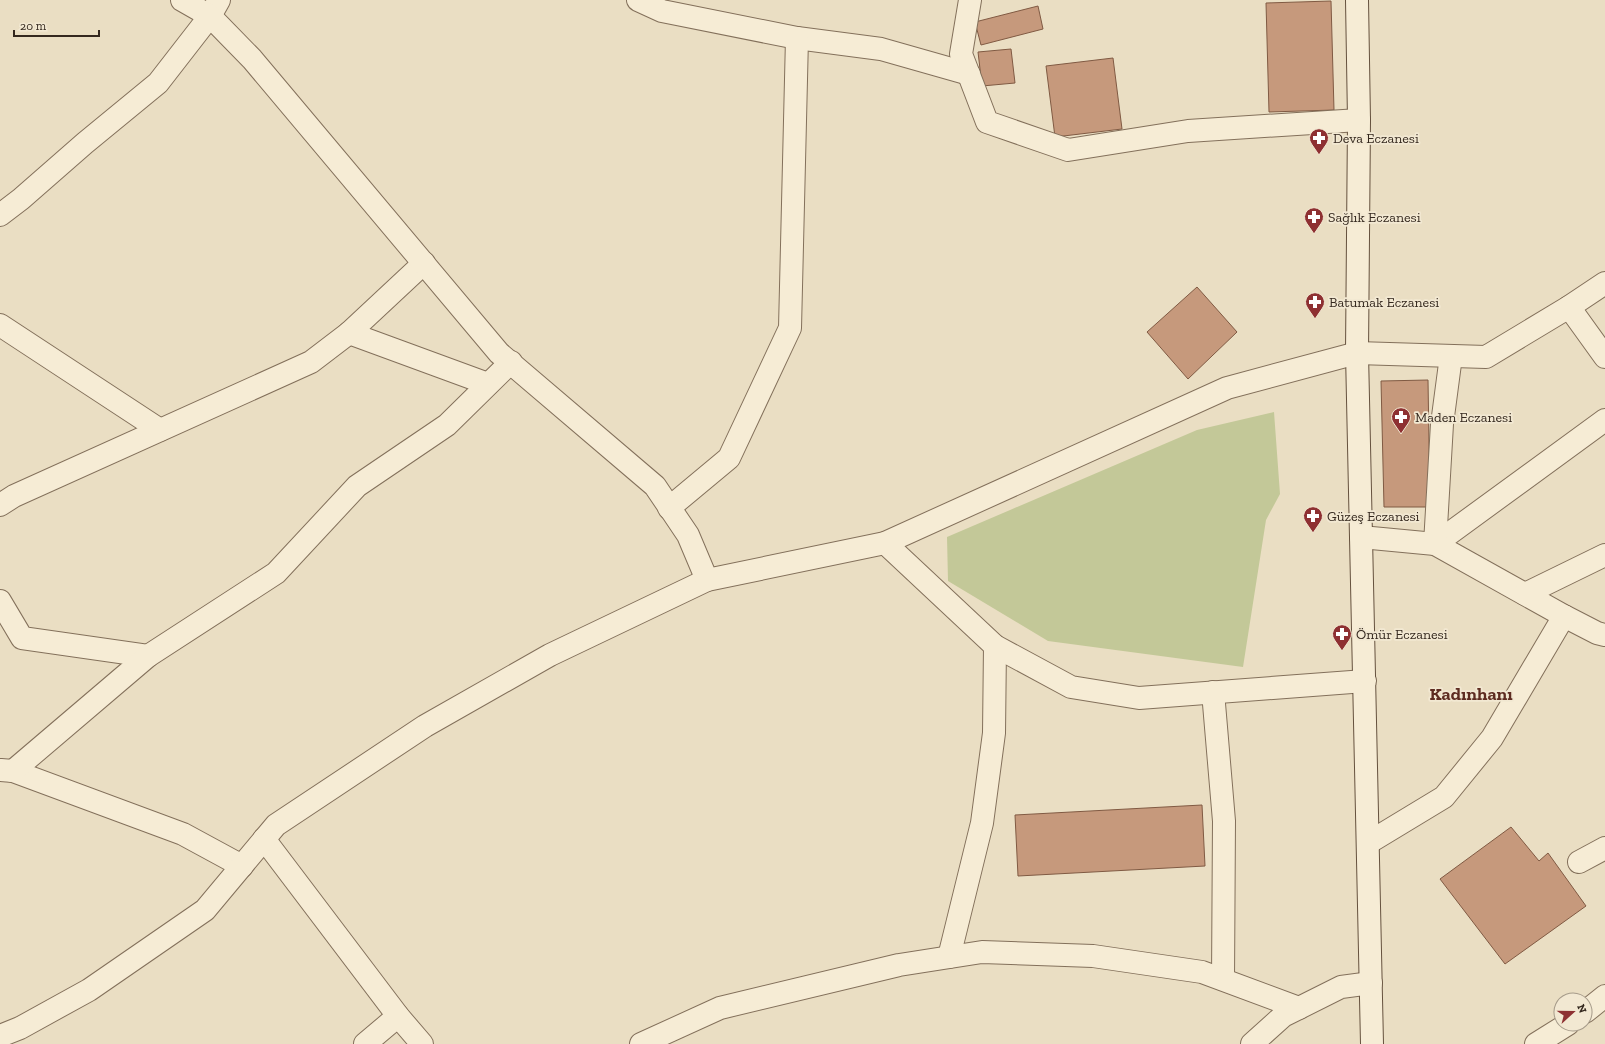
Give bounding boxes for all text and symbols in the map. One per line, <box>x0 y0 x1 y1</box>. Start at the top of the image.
scale bar <box>14 12 99 38</box>
text: 20 m <box>20 19 47 33</box>
pharmacy icon: Deva Eczanesi <box>1308 127 1330 155</box>
place label: Deva Eczanesi <box>1333 130 1419 147</box>
pharmacy icon: Sağlık Eczanesi <box>1303 206 1325 234</box>
place label: Sağlık Eczanesi <box>1328 209 1421 226</box>
pharmacy icon: Batumak Eczanesi <box>1304 291 1326 319</box>
place label: Batumak Eczanesi <box>1329 294 1439 311</box>
pharmacy icon: Maden Eczanesi <box>1390 406 1412 434</box>
place label: Maden Eczanesi <box>1415 409 1512 426</box>
pharmacy icon: Güzeş Eczanesi <box>1302 505 1324 533</box>
place label: Güzeş Eczanesi <box>1327 508 1420 525</box>
pharmacy icon: Ömür Eczanesi <box>1331 623 1353 651</box>
place label: Ömür Eczanesi <box>1356 626 1448 643</box>
district label: Kadınhanı <box>1429 683 1513 705</box>
north arrow <box>1553 992 1593 1032</box>
text: N <box>1574 1002 1590 1015</box>

